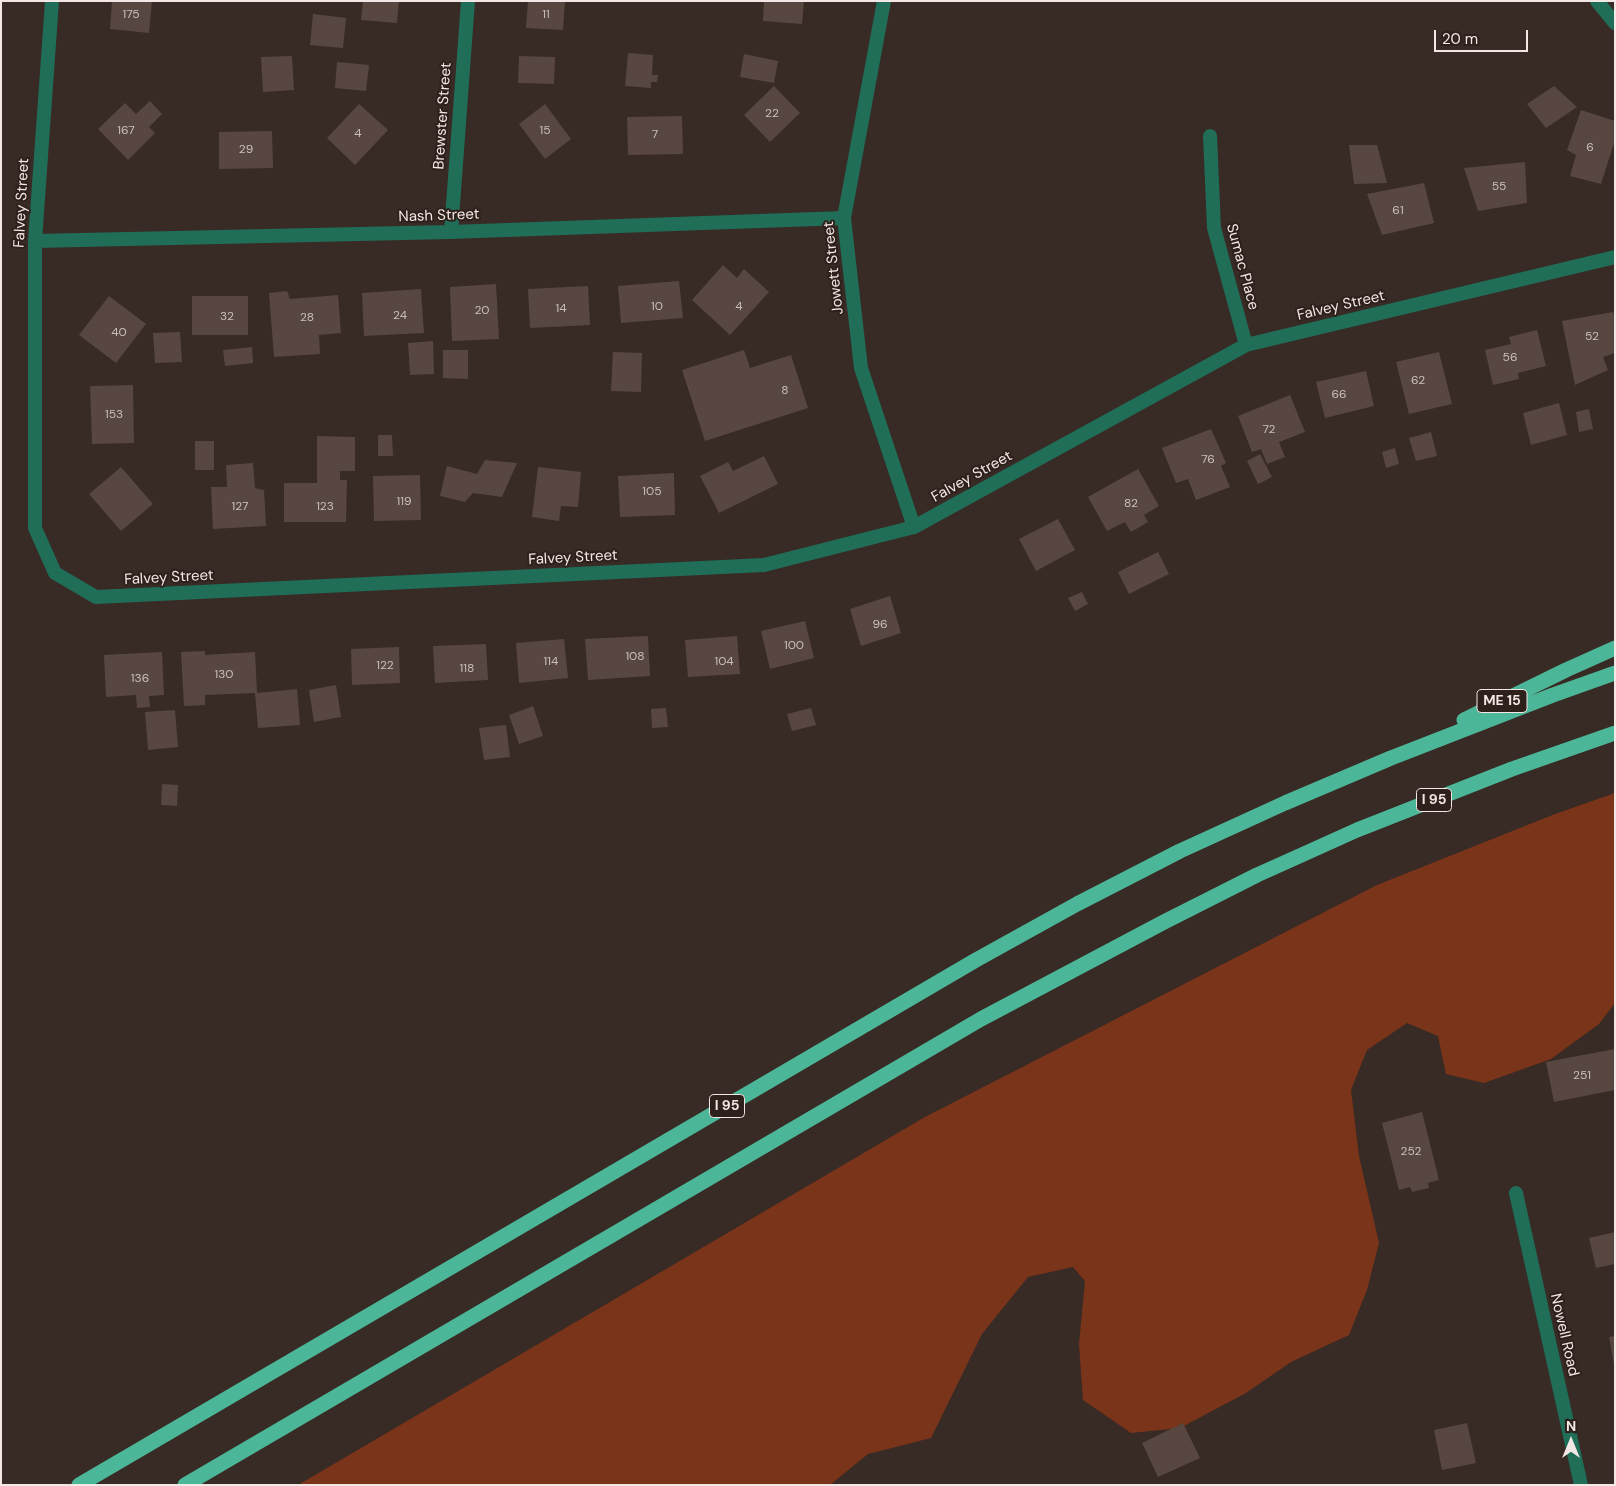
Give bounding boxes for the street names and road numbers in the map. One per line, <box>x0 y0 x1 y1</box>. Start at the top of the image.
street label: Brewster Street <box>430 62 456 170</box>
street label: Falvey Street <box>11 158 33 248</box>
street label: Nash Street <box>398 206 480 226</box>
street label: Jowett Street <box>820 220 848 316</box>
street label: Sumac Place <box>1222 222 1262 312</box>
street label: Falvey Street <box>1295 287 1387 325</box>
street label: Falvey Street <box>928 447 1016 507</box>
street label: Falvey Street <box>528 547 618 569</box>
street label: Falvey Street <box>124 567 214 589</box>
road number: ME 15 <box>1477 689 1527 712</box>
road number: I 95 <box>1416 788 1452 812</box>
road number: I 95 <box>710 1094 744 1118</box>
street label: Nowell Road <box>1546 1292 1582 1378</box>

